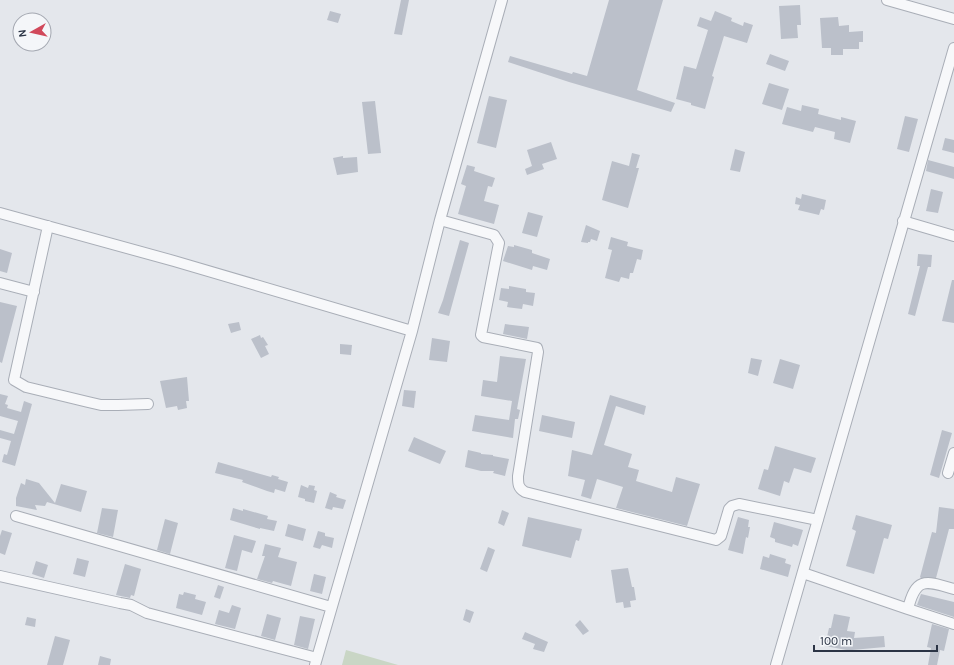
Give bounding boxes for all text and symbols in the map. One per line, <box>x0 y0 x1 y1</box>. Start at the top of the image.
north arrow <box>12 12 52 52</box>
text: N <box>16 29 30 38</box>
scale bar <box>814 627 937 653</box>
text: 100 m <box>820 634 852 648</box>

